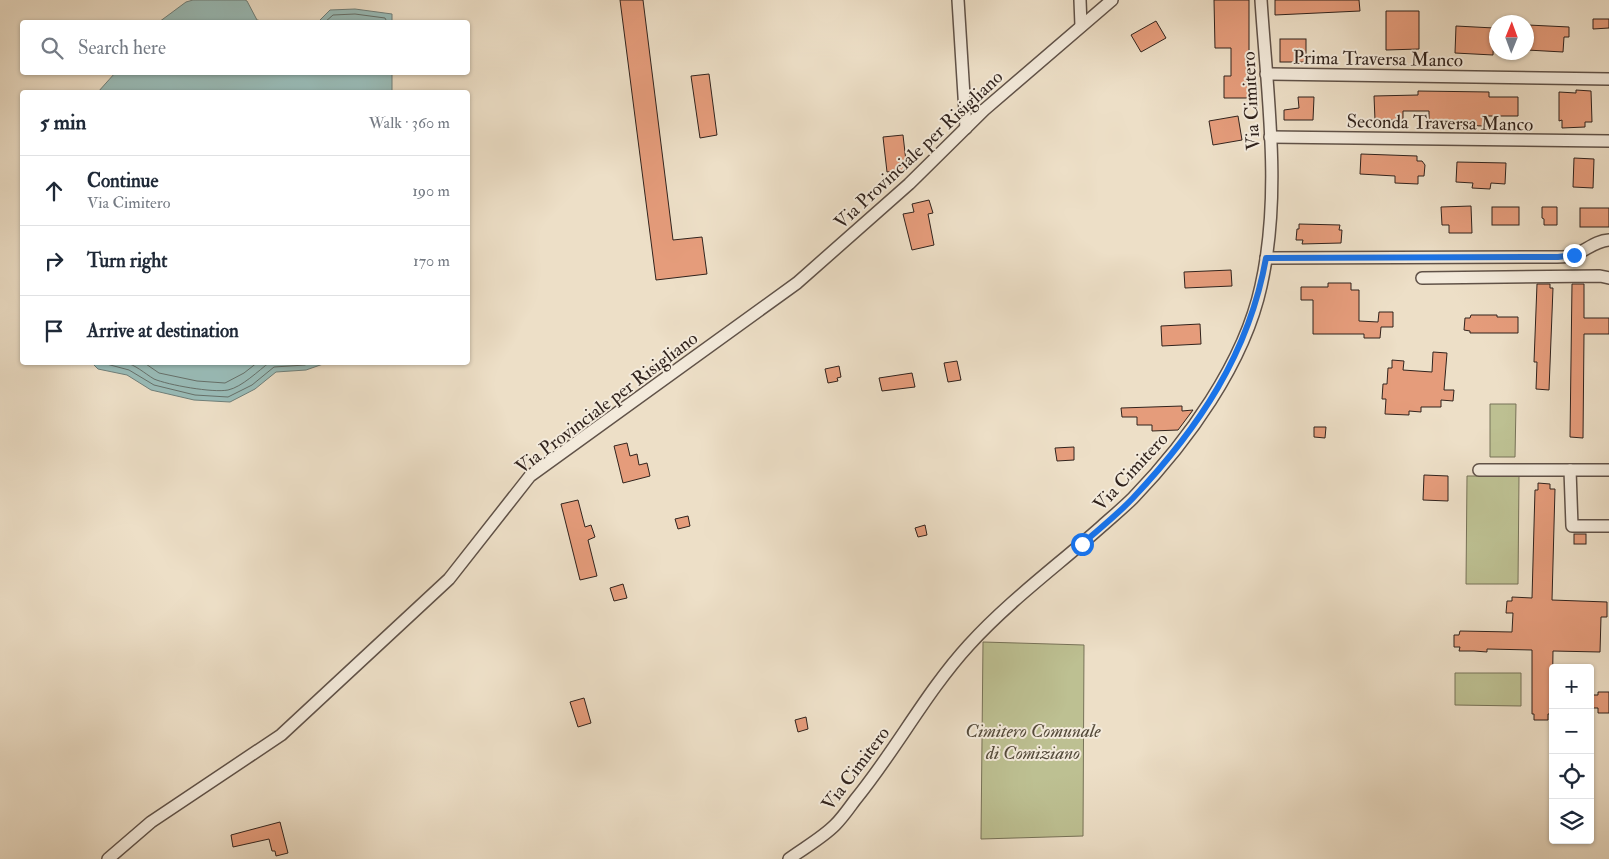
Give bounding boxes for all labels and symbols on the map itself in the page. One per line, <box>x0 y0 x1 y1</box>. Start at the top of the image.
north arrow <box>1489 15 1534 60</box>
street label: Prima Traversa Manco <box>1293 46 1463 72</box>
street label: Via Cimitero <box>1236 51 1266 151</box>
street label: Via Provinciale per Risigliano <box>829 65 1009 235</box>
street label: Seconda Traversa Manco <box>1346 109 1534 137</box>
route end <box>1563 244 1586 267</box>
street label: Via Provinciale per Risigliano <box>511 326 703 480</box>
street label: Via Cimitero <box>1088 427 1173 516</box>
route start <box>1071 533 1094 556</box>
park label: Cimitero Comunale di Comiziano <box>965 719 1101 765</box>
street label: Via Cimitero <box>816 722 895 815</box>

